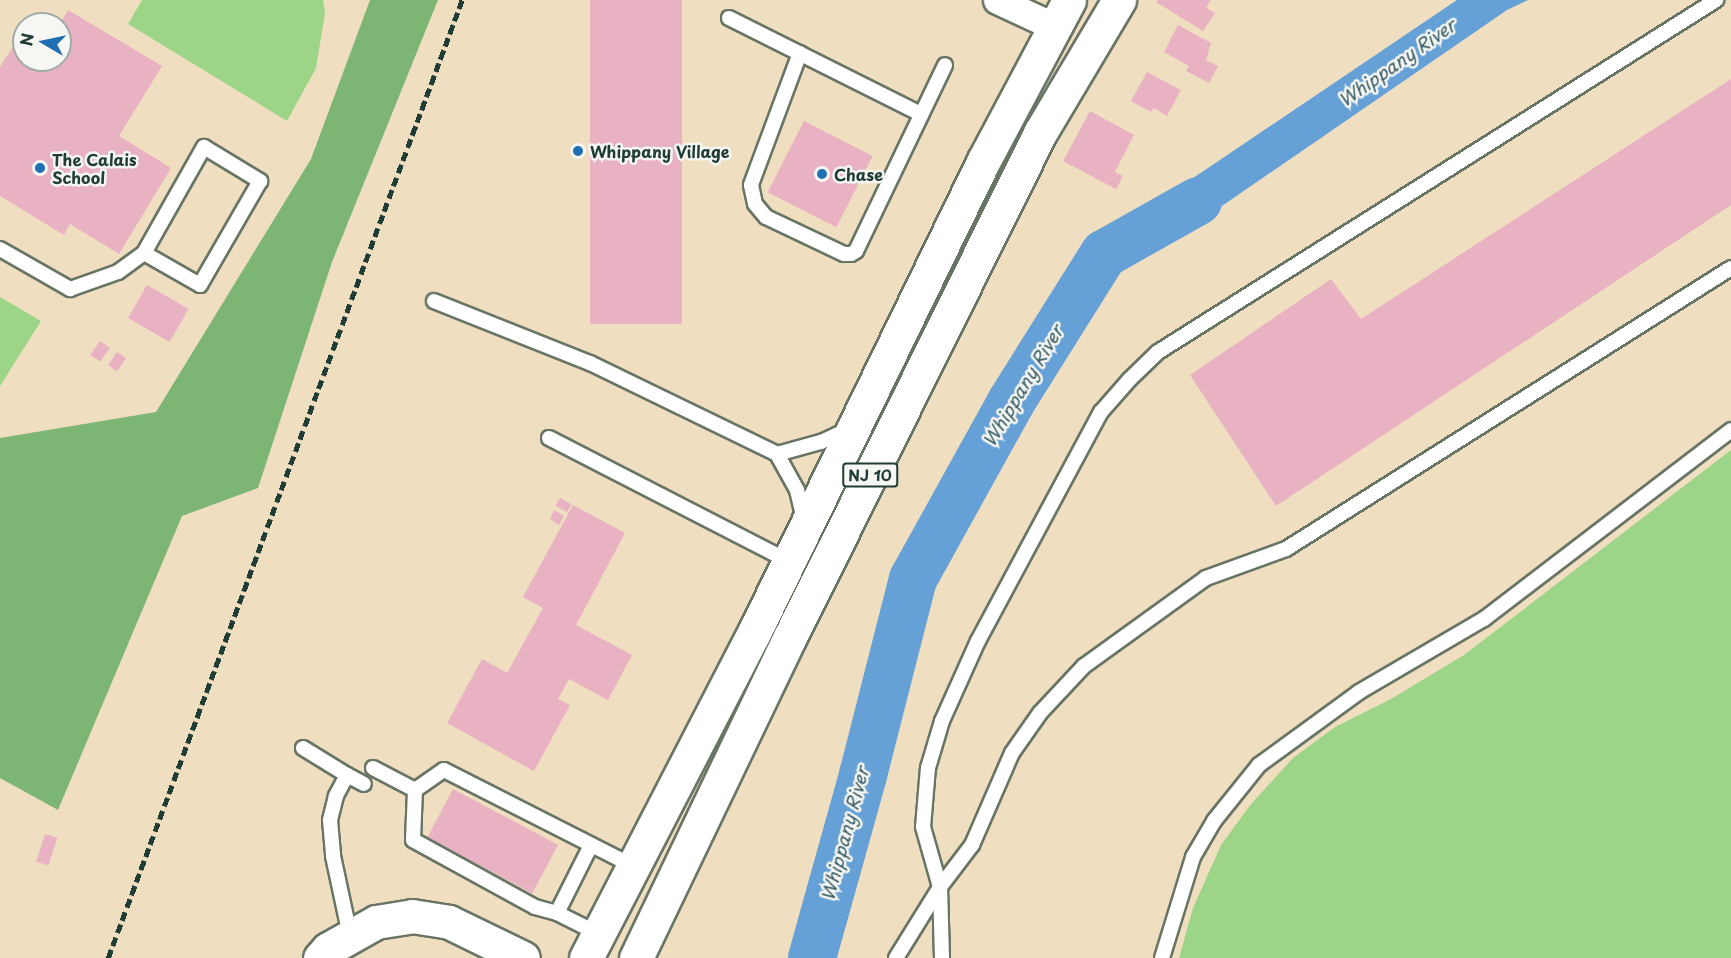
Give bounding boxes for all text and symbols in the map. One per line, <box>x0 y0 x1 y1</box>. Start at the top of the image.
north arrow <box>12 12 72 72</box>
water label: Whippany River <box>1334 15 1460 111</box>
text: N <box>13 31 39 48</box>
place label: Whippany Village <box>590 141 730 161</box>
marker: Whippany Village <box>571 144 585 158</box>
place label: The Calais School <box>52 149 137 187</box>
marker: The Calais School <box>33 161 47 175</box>
place label: Chase <box>834 164 883 184</box>
marker: Chase <box>815 167 829 181</box>
water label: Whippany River <box>978 321 1068 451</box>
road number: NJ 10 <box>842 463 898 487</box>
water label: Whippany River <box>817 765 873 903</box>

